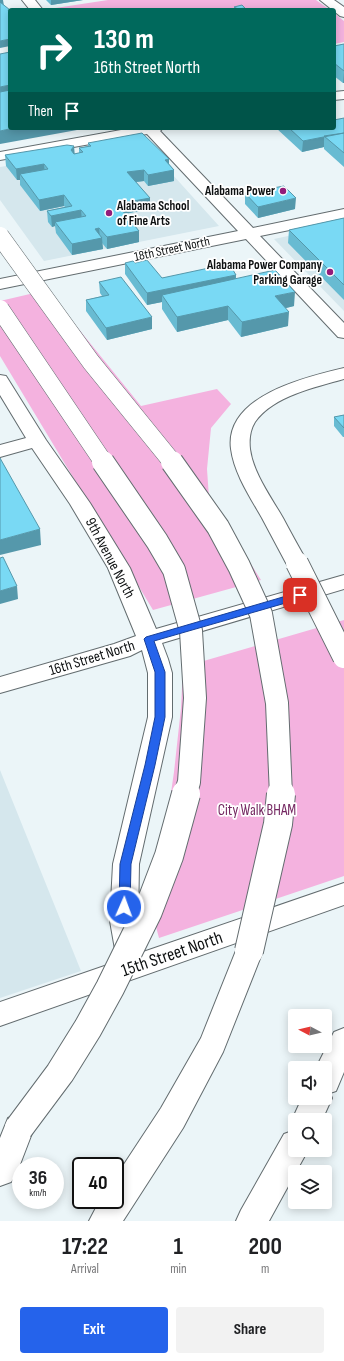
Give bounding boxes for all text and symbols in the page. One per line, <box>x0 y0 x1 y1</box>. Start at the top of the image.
text: 130 m <box>94 23 154 56</box>
icon: right <box>28 24 80 76</box>
text: 16th Street North <box>94 57 200 78</box>
icon: arrive <box>61 100 83 122</box>
text: Then <box>28 102 53 121</box>
place label: Alabama Power <box>204 183 275 199</box>
marker: Alabama Power <box>278 186 288 196</box>
place label: Alabama School of Fine Arts <box>116 198 190 229</box>
marker: Alabama School of Fine Arts <box>104 208 114 218</box>
street label: 18th Street North <box>133 233 211 265</box>
place label: Alabama Power Company Parking Garage <box>206 257 323 288</box>
marker: Alabama Power Company Parking Garage <box>325 267 335 277</box>
street label: 9th Avenue North <box>81 514 139 602</box>
pin <box>283 578 317 612</box>
icon: arrive <box>289 584 311 606</box>
street label: 16th Street North <box>47 636 137 680</box>
park label: City Walk BHAM <box>218 801 296 820</box>
position arrow <box>103 886 145 928</box>
street label: 15th Street North <box>119 927 225 981</box>
north arrow <box>288 1009 332 1053</box>
map controls <box>288 1009 332 1209</box>
button: sound <box>288 1061 332 1105</box>
button: search <box>288 1113 332 1157</box>
speed limit sign: 40 <box>72 1157 124 1209</box>
button: layers <box>288 1165 332 1209</box>
text: 36 <box>29 1166 47 1190</box>
text: km/h <box>29 1187 47 1199</box>
text: 17:22 <box>62 1232 108 1261</box>
text: 1 <box>174 1232 183 1261</box>
text: 200 <box>249 1232 282 1261</box>
text: Arrival <box>71 1261 99 1277</box>
text: min <box>170 1261 186 1277</box>
text: m <box>261 1261 269 1277</box>
button: Exit <box>20 1307 168 1353</box>
button: Share <box>176 1307 324 1353</box>

